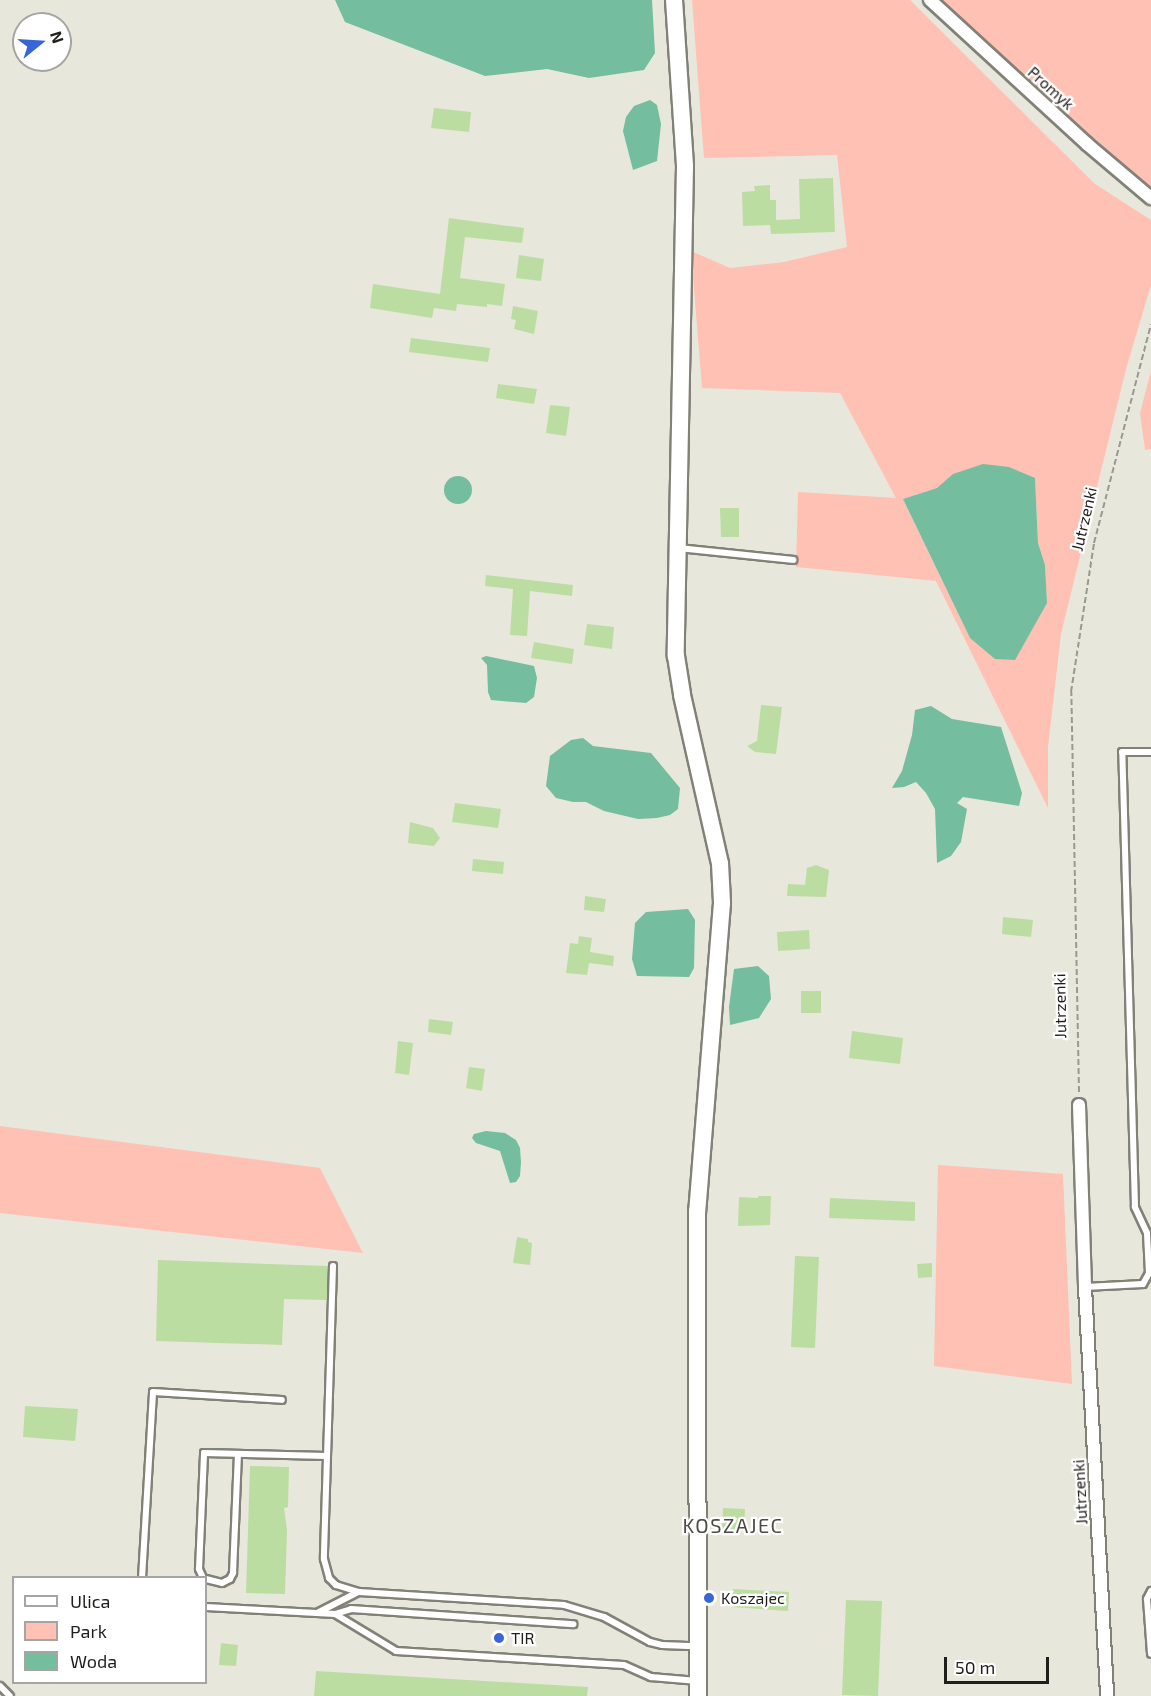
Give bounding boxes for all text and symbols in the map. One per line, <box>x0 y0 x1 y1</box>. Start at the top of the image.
north arrow <box>12 12 72 72</box>
text: N <box>47 28 69 45</box>
street label: Promyk <box>1024 62 1078 114</box>
street label: Jutrzenki <box>1067 485 1101 553</box>
street label: Jutrzenki <box>1050 973 1070 1039</box>
street label: Jutrzenki <box>1069 1459 1091 1525</box>
district label: KOSZAJEC <box>683 1513 783 1537</box>
legend <box>12 1576 207 1684</box>
place label: Koszajec <box>721 1588 785 1608</box>
text: Ulica <box>70 1590 110 1612</box>
marker: Koszajec <box>702 1591 716 1605</box>
text: Park <box>70 1620 107 1642</box>
place label: TIR <box>511 1628 534 1648</box>
marker: TIR <box>492 1631 506 1645</box>
scale bar <box>947 1645 1052 1683</box>
text: Woda <box>70 1650 117 1672</box>
text: 50 m <box>955 1656 995 1678</box>

